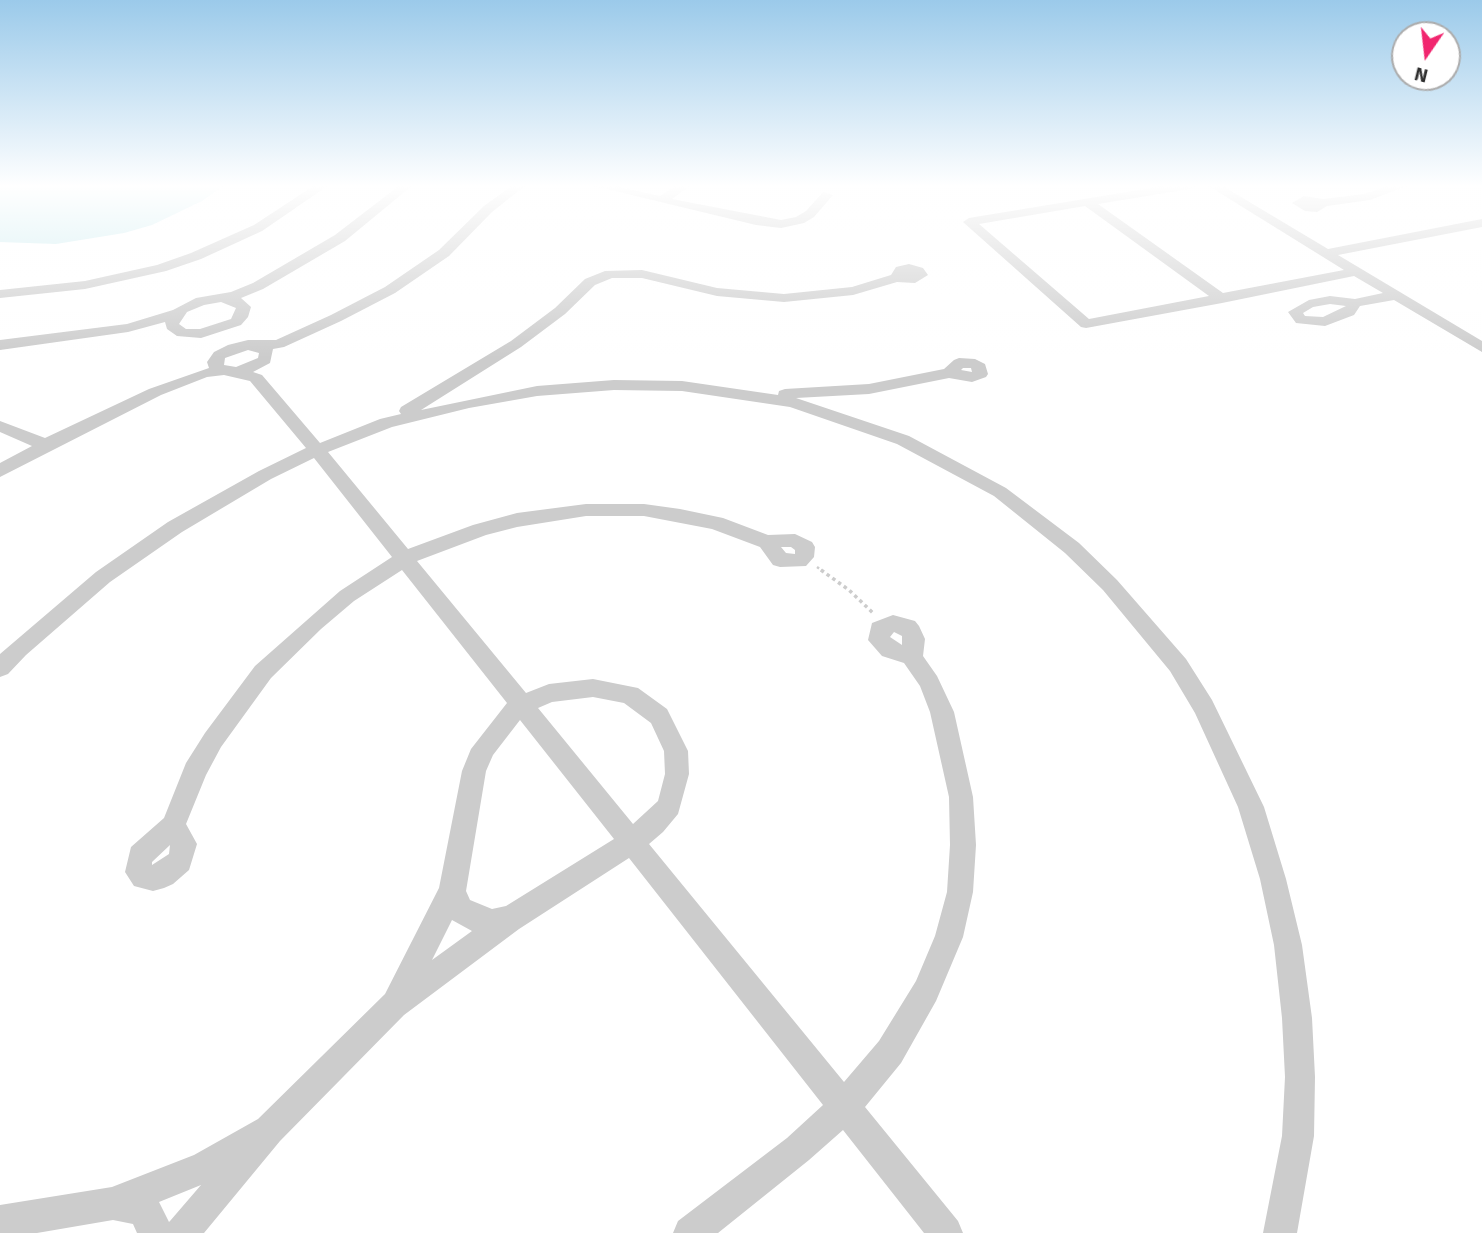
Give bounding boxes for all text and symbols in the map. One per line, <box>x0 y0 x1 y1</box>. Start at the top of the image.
north arrow <box>1391 21 1461 91</box>
text: N <box>1412 61 1431 88</box>

